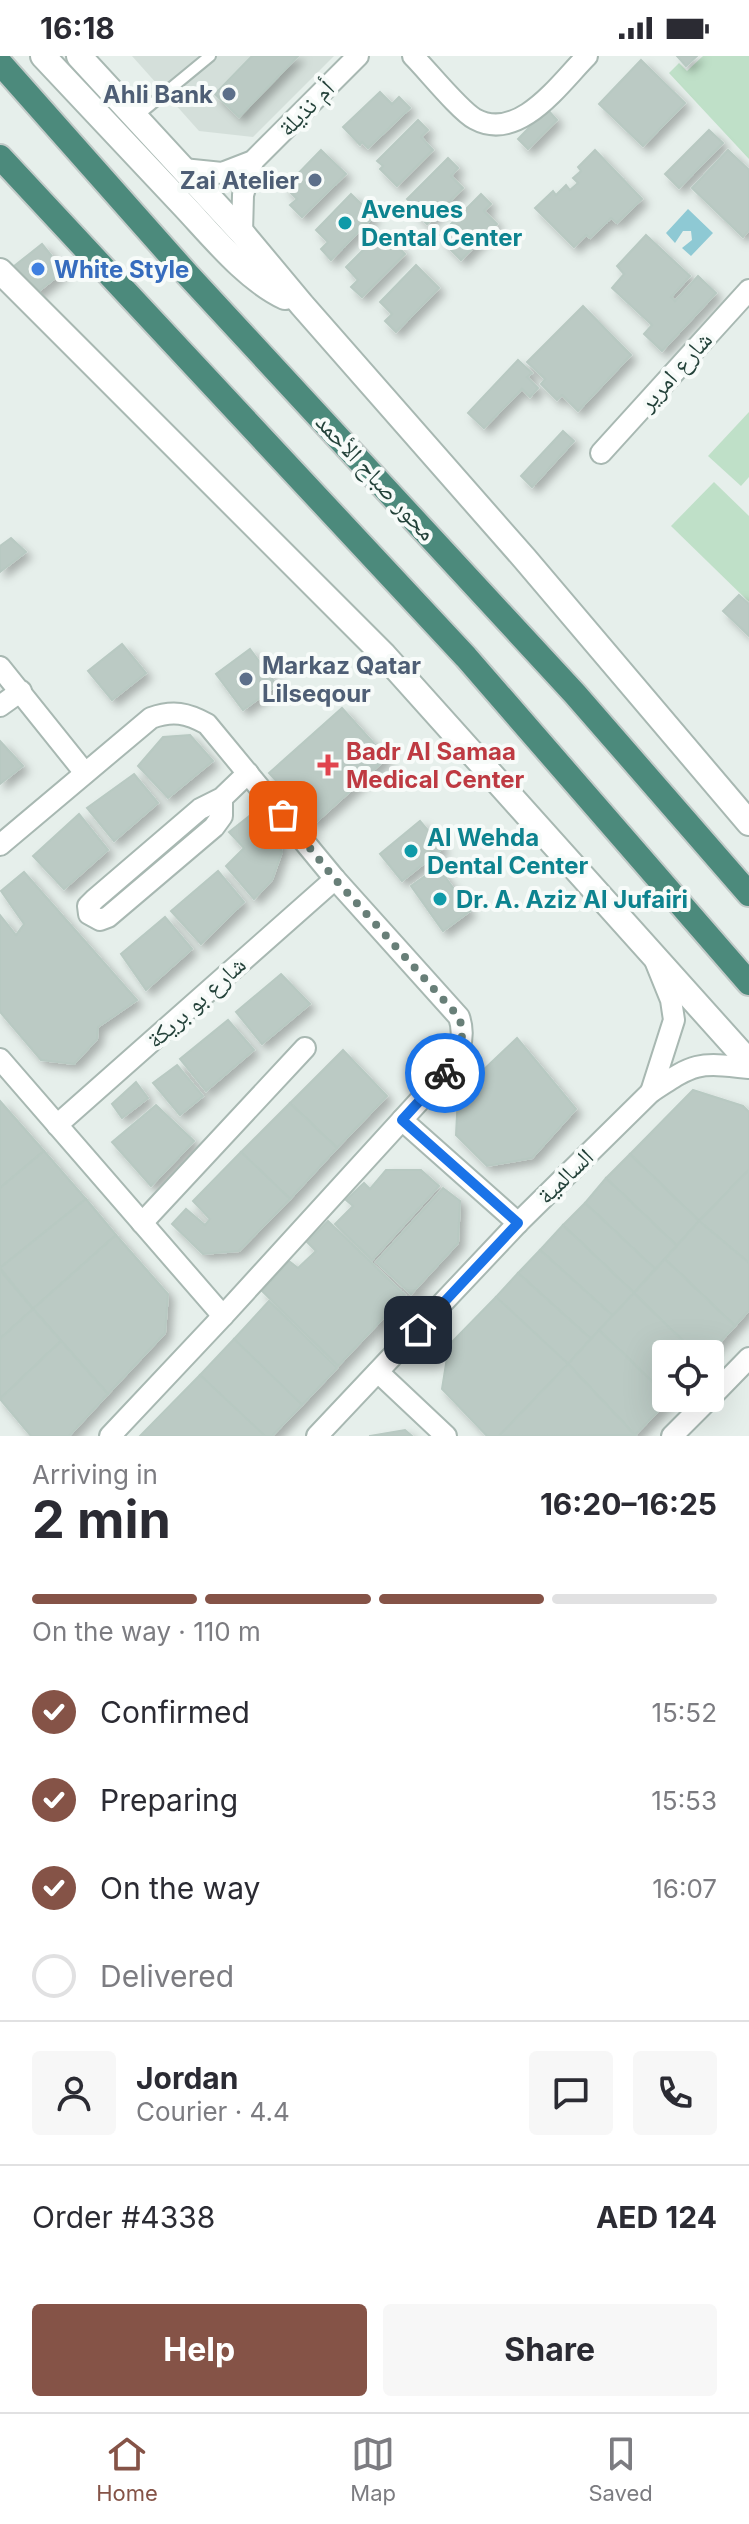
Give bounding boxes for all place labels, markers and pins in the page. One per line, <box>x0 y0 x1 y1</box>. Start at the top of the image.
place label: Ahli Bank <box>103 80 213 109</box>
marker: Ahli Bank <box>220 85 238 103</box>
place label: Zai Atelier <box>180 166 299 195</box>
marker: Zai Atelier <box>306 171 324 189</box>
place label: Avenues Dental Center <box>361 195 522 252</box>
marker: Avenues Dental Center <box>336 214 354 232</box>
place label: White Style <box>54 255 189 284</box>
marker: White Style <box>29 260 47 278</box>
place label: Markaz Qatar Lilseqour <box>262 651 421 708</box>
marker: Markaz Qatar Lilseqour <box>237 670 255 688</box>
place label: Badr Al Samaa Medical Center <box>346 737 525 794</box>
marker: Badr Al Samaa Medical Center <box>317 754 339 776</box>
pin <box>249 781 317 849</box>
place label: Al Wehda Dental Center <box>427 823 588 880</box>
marker: Al Wehda Dental Center <box>402 842 420 860</box>
place label: Dr. A. Aziz Al Jufairi <box>456 885 688 914</box>
marker: Dr. A. Aziz Al Jufairi <box>431 890 449 908</box>
pin <box>384 1296 452 1364</box>

